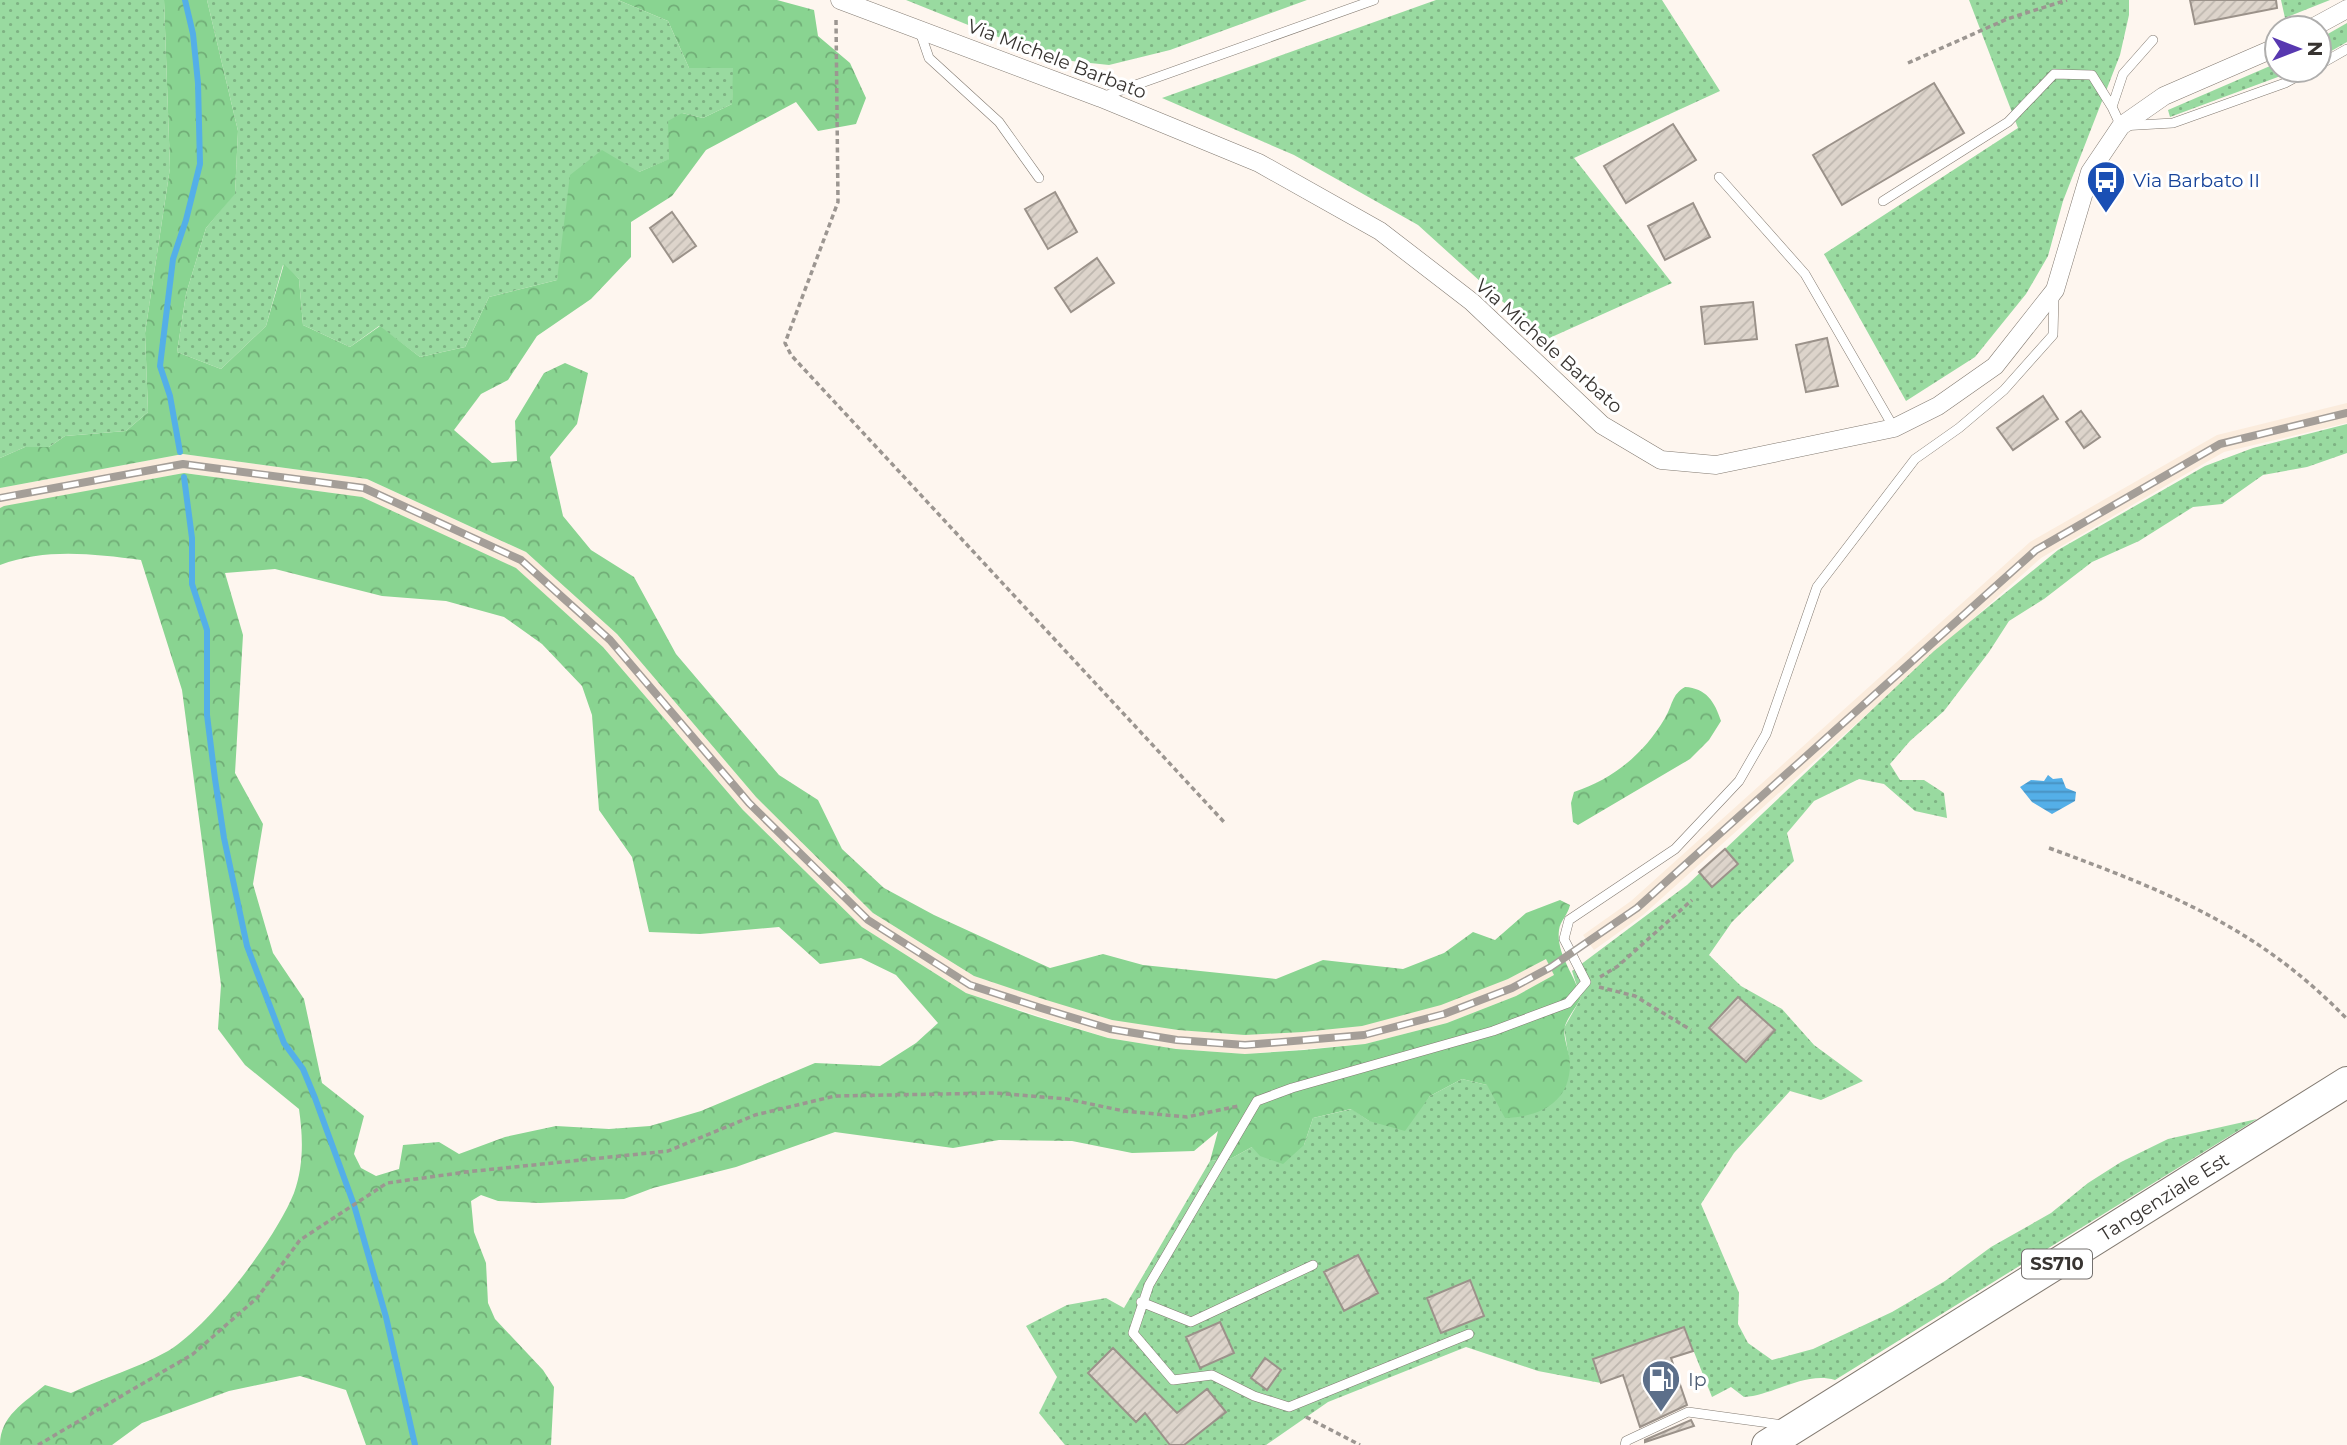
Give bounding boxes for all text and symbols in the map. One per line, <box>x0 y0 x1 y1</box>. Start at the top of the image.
street label: Via Michele Barbato <box>964 14 1150 104</box>
north arrow <box>2263 14 2333 84</box>
text: N <box>2303 41 2326 57</box>
bus stop icon: Via Barbato II <box>2085 159 2127 214</box>
place label: Via Barbato II <box>2133 169 2260 192</box>
street label: Via Michele Barbato <box>1471 274 1627 418</box>
street label: Tangenziale Est <box>2095 1148 2233 1246</box>
road number: SS710 <box>2022 1250 2092 1279</box>
fuel station icon: Ip <box>1640 1358 1682 1413</box>
place label: Ip <box>1688 1368 1707 1391</box>

